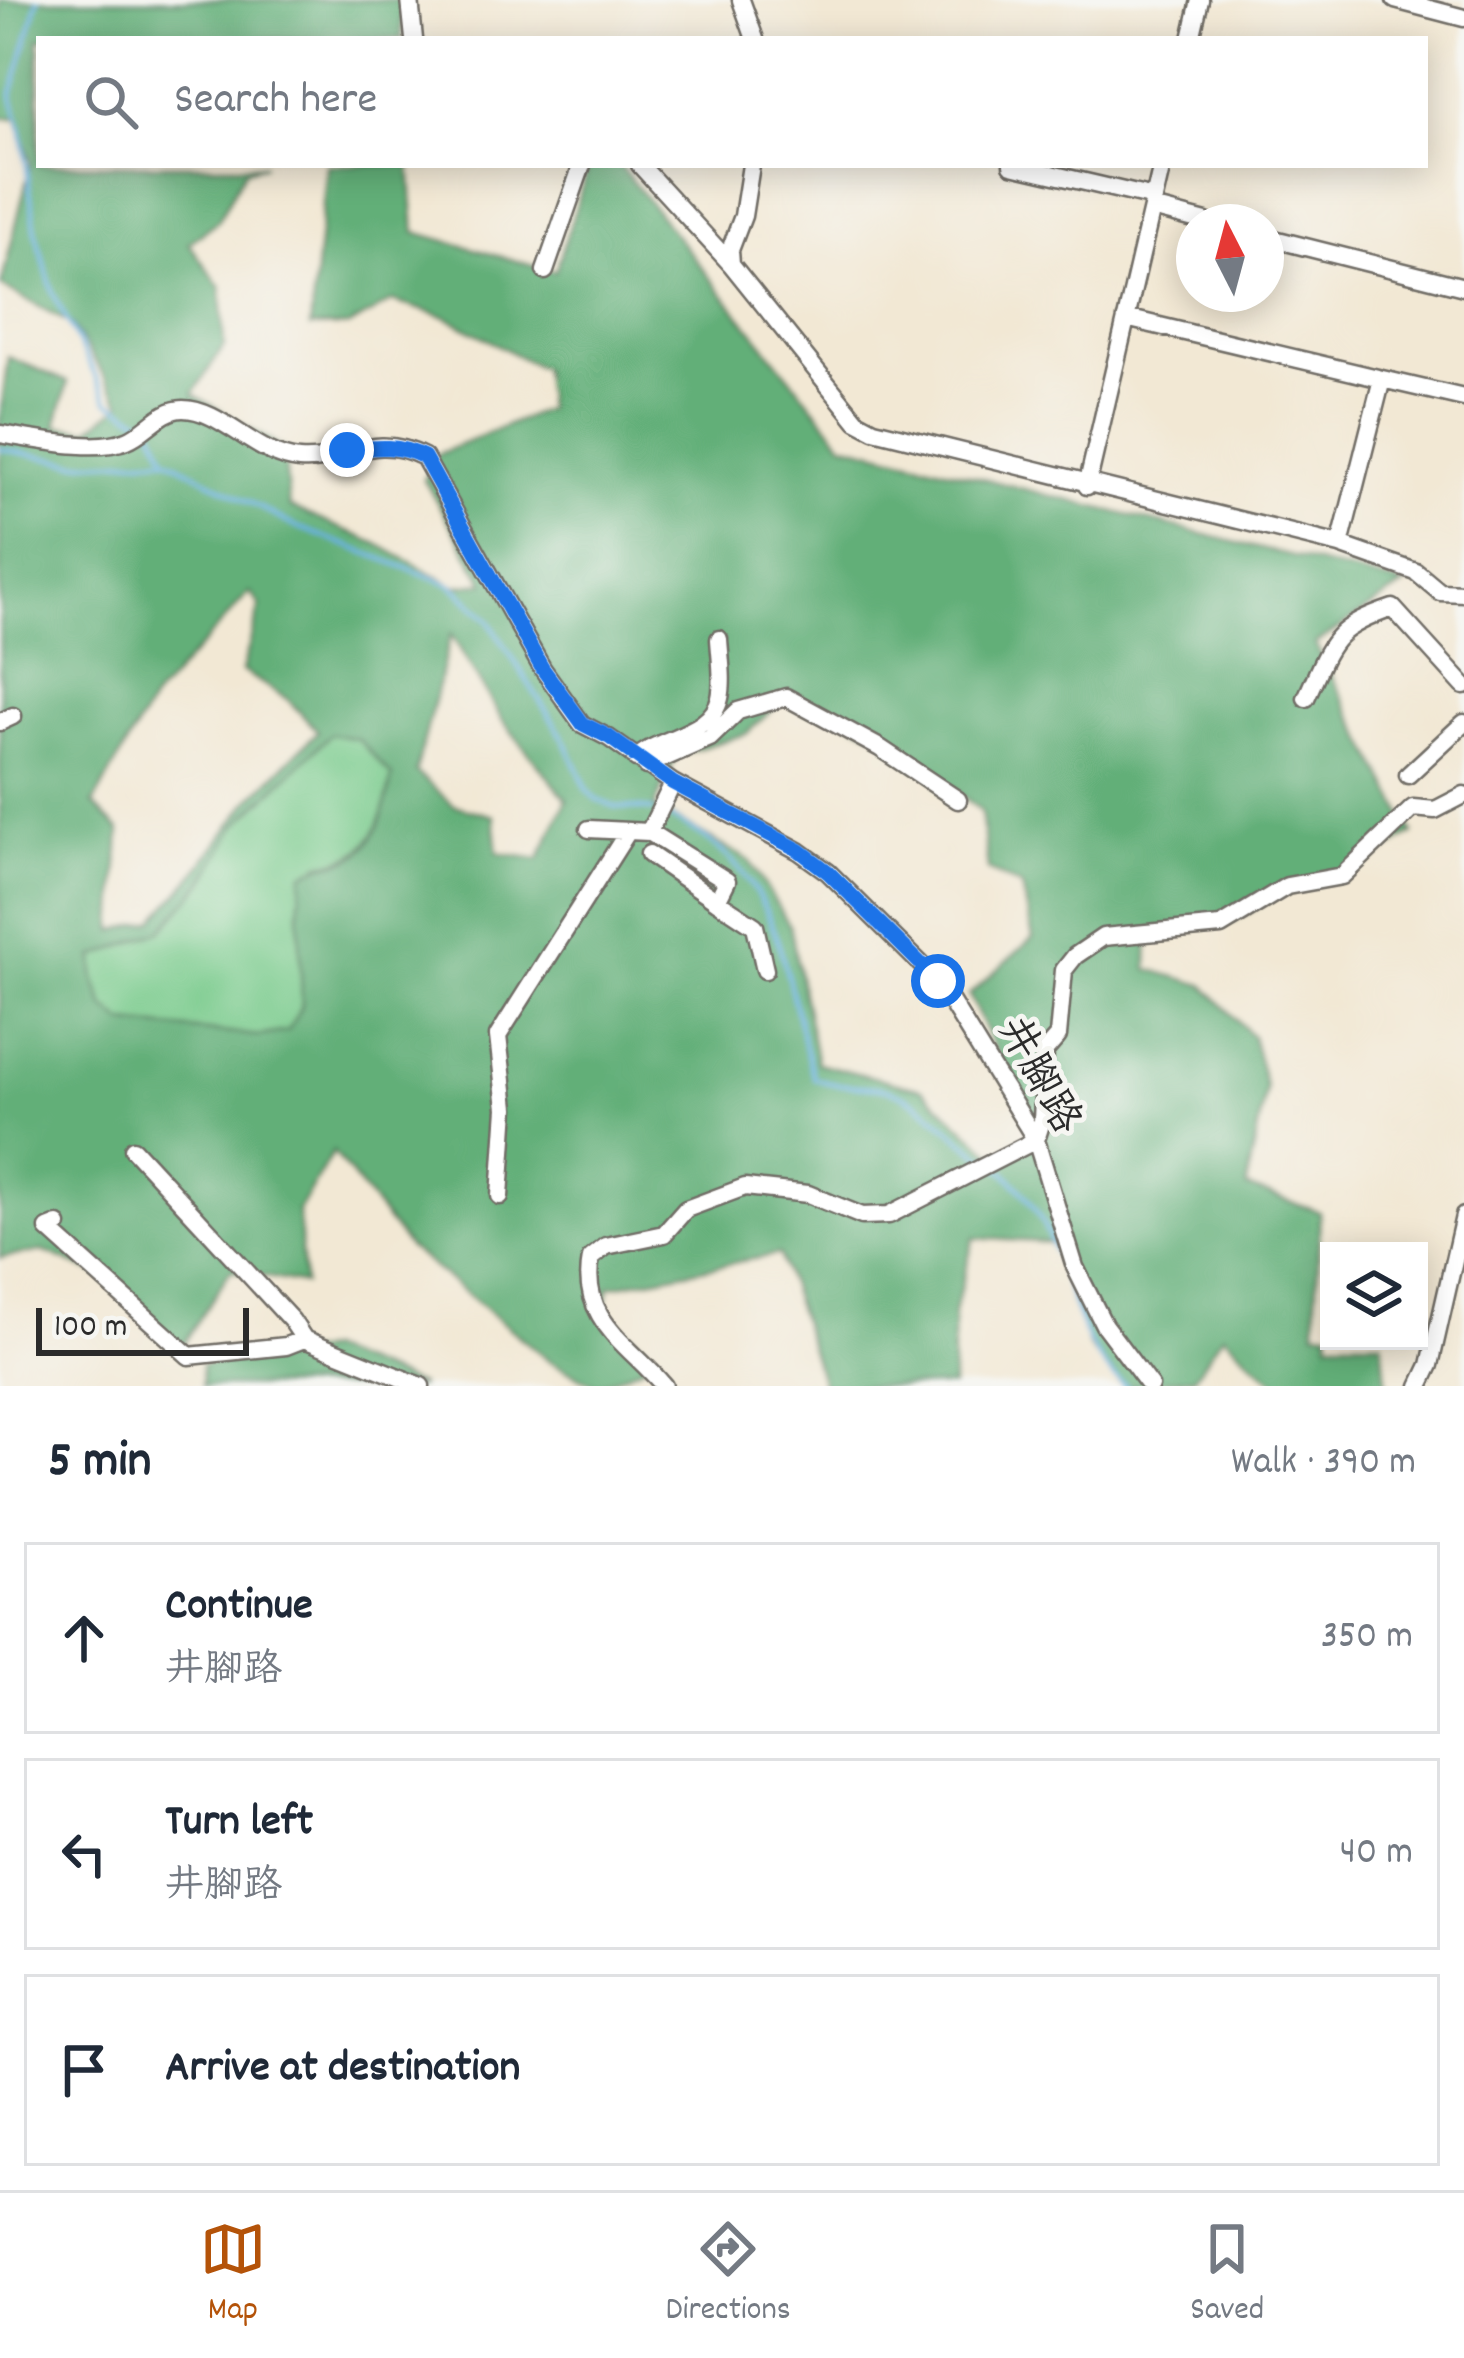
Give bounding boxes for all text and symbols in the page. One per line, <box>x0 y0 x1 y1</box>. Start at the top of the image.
search box <box>36 36 1428 168</box>
icon: search <box>78 69 144 135</box>
text: Search here <box>174 70 377 134</box>
north arrow <box>1176 204 1284 312</box>
route end <box>320 423 374 477</box>
route start <box>911 954 965 1008</box>
street label: 井腳路 <box>979 1007 1093 1147</box>
map controls <box>1320 1242 1428 1350</box>
button: layers <box>1320 1242 1428 1350</box>
scale bar <box>36 1302 249 1355</box>
text: 100 m <box>54 1305 127 1352</box>
text: 5 min <box>48 1428 151 1500</box>
text: Walk · 390 m <box>1231 1437 1416 1492</box>
text: Continue <box>165 1576 313 1640</box>
icon: ahead <box>51 1605 117 1671</box>
text: 350 m <box>1321 1611 1413 1666</box>
text: 井腳路 <box>165 1645 282 1700</box>
text: Turn left <box>165 1792 313 1856</box>
icon: left <box>51 1821 117 1887</box>
text: 40 m <box>1340 1827 1413 1882</box>
text: 井腳路 <box>165 1861 282 1916</box>
icon: arrive <box>51 2037 117 2103</box>
text: Arrive at destination <box>165 2038 520 2102</box>
tab: Map <box>200 2216 266 2335</box>
tab: Directions <box>666 2216 791 2335</box>
tab: Saved <box>1190 2216 1264 2335</box>

